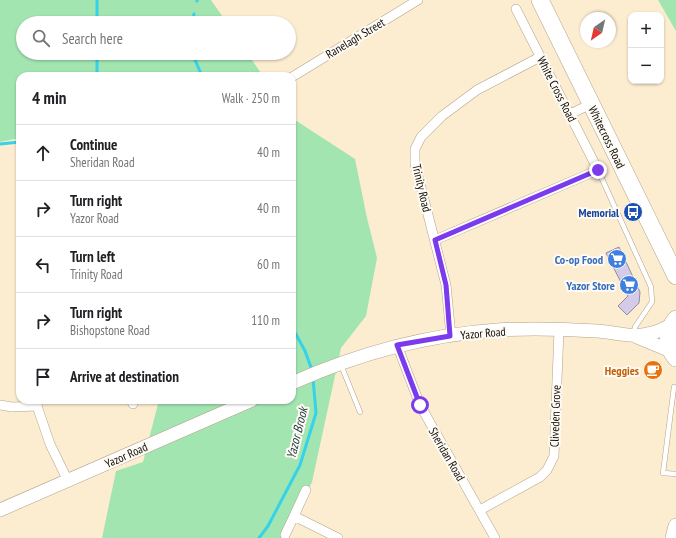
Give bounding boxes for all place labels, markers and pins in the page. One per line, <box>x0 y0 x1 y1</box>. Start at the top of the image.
bus stop icon: Memorial <box>622 201 644 223</box>
place label: Memorial <box>579 205 619 220</box>
supermarket icon: Co-op Food <box>606 248 628 270</box>
place label: Co-op Food <box>555 252 603 267</box>
supermarket icon: Yazor Store <box>618 274 640 296</box>
place label: Yazor Store <box>565 278 615 293</box>
cafe icon: Heggies <box>642 359 664 381</box>
place label: Heggies <box>605 363 639 378</box>

